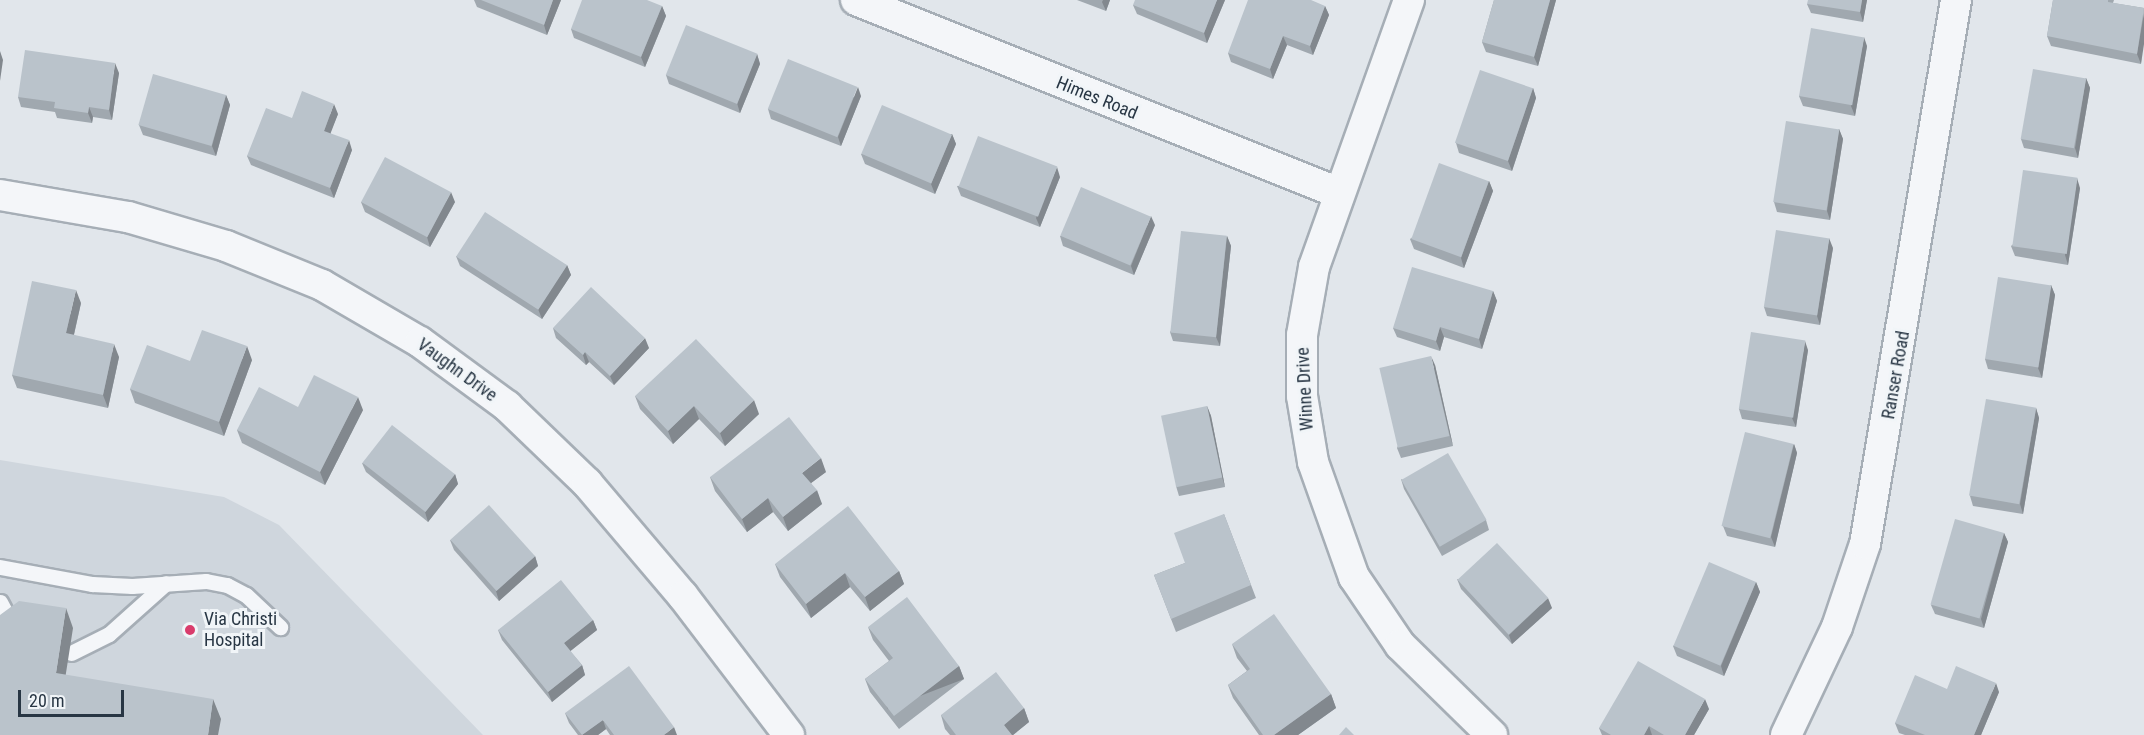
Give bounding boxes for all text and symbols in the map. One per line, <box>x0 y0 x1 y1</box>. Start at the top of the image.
street label: Himes Road <box>1053 72 1141 124</box>
street label: Ranser Road <box>1878 329 1914 421</box>
street label: Vaughn Drive <box>413 334 501 406</box>
street label: Winne Drive <box>1292 347 1318 431</box>
place label: Via Christi Hospital <box>204 609 277 652</box>
marker: Via Christi Hospital <box>181 621 199 639</box>
scale bar <box>21 678 128 716</box>
text: 20 m <box>29 690 64 711</box>

